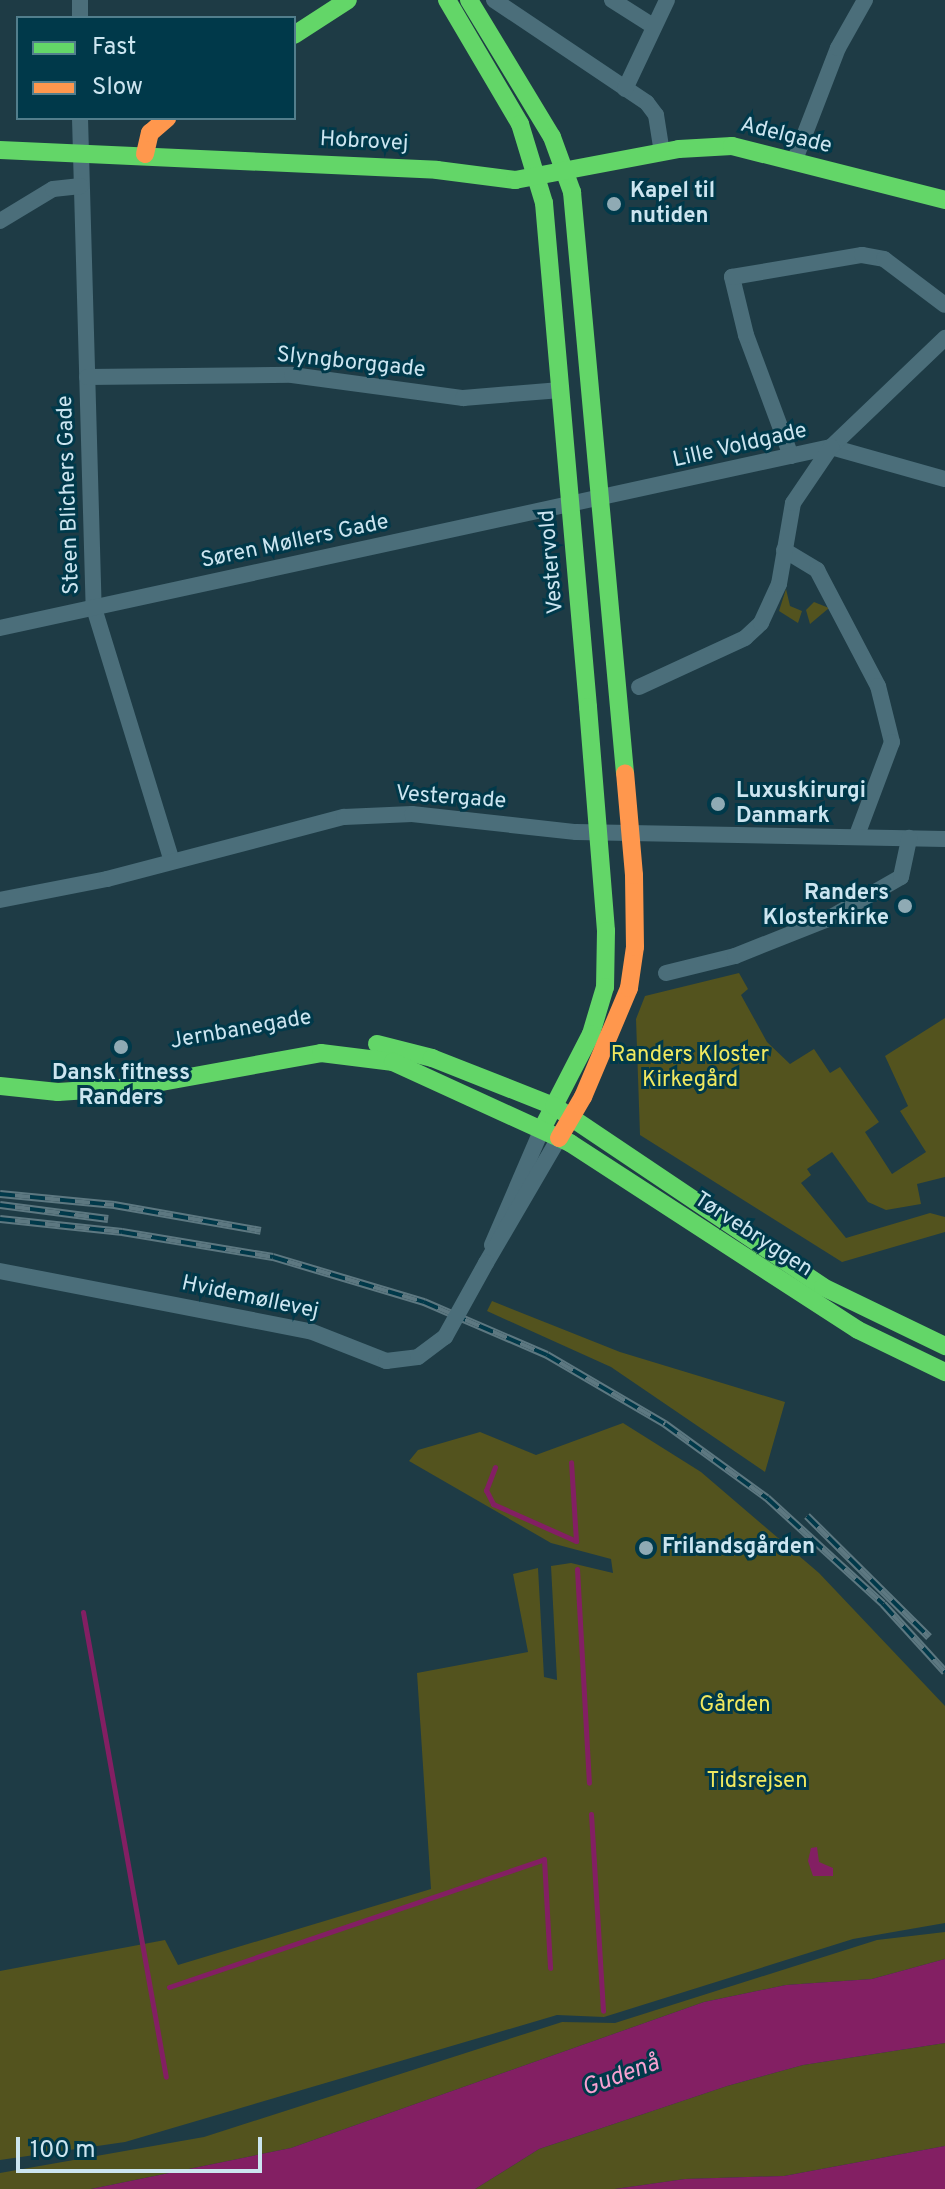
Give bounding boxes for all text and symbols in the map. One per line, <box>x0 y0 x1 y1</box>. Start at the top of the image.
legend <box>16 16 296 120</box>
text: Fast <box>92 33 136 63</box>
text: Slow <box>92 73 143 103</box>
street label: Adelgade <box>738 112 834 160</box>
street label: Hobrovej <box>319 126 409 158</box>
place label: Kapel til nutiden <box>630 178 715 230</box>
marker: Kapel til nutiden <box>605 195 623 213</box>
street label: Slyngborggade <box>275 342 427 384</box>
street label: Steen Blichers Gade <box>52 395 86 595</box>
street label: Lille Voldgade <box>670 418 810 474</box>
street label: Søren Møllers Gade <box>199 509 391 575</box>
street label: Vestervold <box>534 509 570 615</box>
place label: Luxuskirurgi Danmark <box>736 778 866 830</box>
street label: Vestergade <box>395 781 507 815</box>
marker: Luxuskirurgi Danmark <box>707 793 729 815</box>
place label: Randers Klosterkirke <box>763 880 889 932</box>
marker: Randers Klosterkirke <box>896 897 914 915</box>
street label: Jernbanegade <box>168 1005 314 1055</box>
marker: Dansk fitness Randers <box>112 1038 130 1056</box>
park label: Randers Kloster Kirkegård <box>611 1042 769 1094</box>
place label: Dansk fitness Randers <box>52 1060 190 1112</box>
street label: Tørvebryggen <box>689 1187 817 1283</box>
street label: Hvidemøllevej <box>179 1271 321 1325</box>
place label: Frilandsgården <box>662 1535 815 1561</box>
marker: Frilandsgården <box>637 1539 655 1557</box>
park label: Gården <box>699 1693 771 1719</box>
park label: Tidsrejsen <box>706 1769 808 1795</box>
water label: Gudenå <box>579 2050 663 2104</box>
scale bar <box>20 2121 266 2171</box>
text: 100 m <box>30 2136 96 2166</box>

